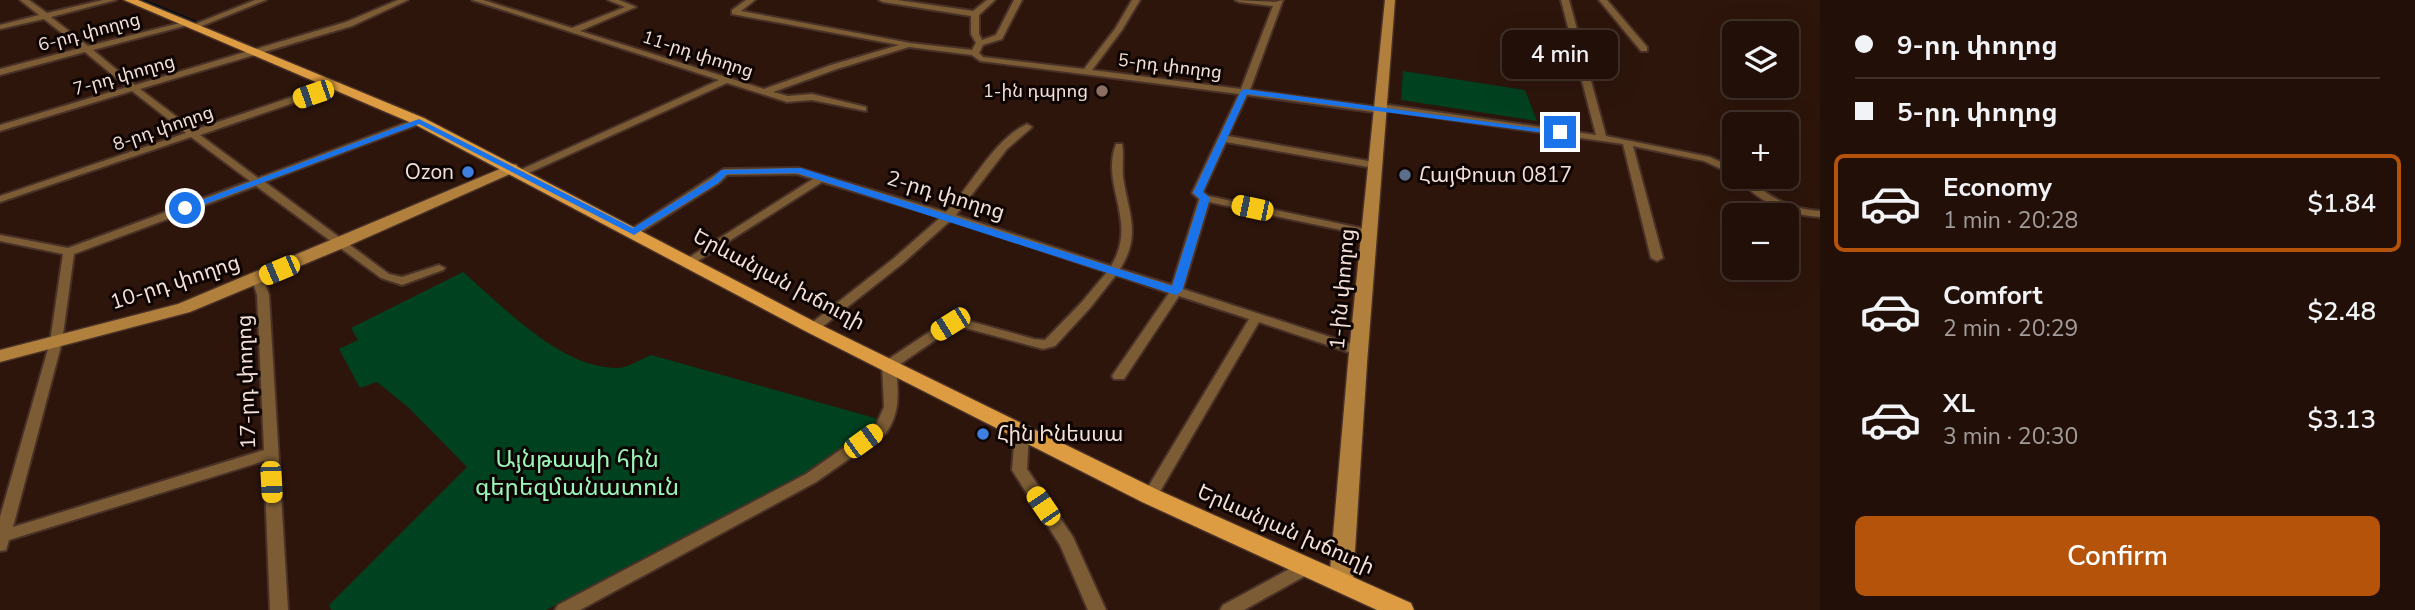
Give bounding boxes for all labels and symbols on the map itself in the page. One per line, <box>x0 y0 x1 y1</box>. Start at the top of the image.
street label: 6-րդ փողոց <box>35 7 143 57</box>
street label: 11-րդ փողոց <box>639 25 757 83</box>
callout: 4 min <box>1502 31 1618 80</box>
street label: 5-րդ փողոց <box>1117 48 1223 84</box>
street label: 7-րդ փողոց <box>70 49 178 101</box>
car <box>290 77 337 111</box>
place label: 1-ին դպրոց <box>983 79 1088 103</box>
marker: 1-ին դպրոց <box>1094 83 1110 99</box>
street label: 8-րդ փողոց <box>110 100 216 156</box>
route end <box>1544 116 1576 148</box>
place label: Ozon <box>405 158 454 186</box>
place label: ՀայՓոստ 0817 <box>1419 161 1572 189</box>
marker: Ozon <box>460 164 476 180</box>
street label: 2-րդ փողոց <box>883 164 1009 226</box>
marker: ՀայՓոստ 0817 <box>1397 167 1413 183</box>
route start <box>169 192 201 224</box>
car <box>1230 193 1275 223</box>
street label: Երևանյան խճուղի <box>688 222 870 336</box>
street label: 1-ին փողոց <box>1323 227 1361 351</box>
street label: 10-րդ փողոց <box>107 248 243 316</box>
car <box>256 252 303 288</box>
car <box>927 304 974 344</box>
street label: 17-րդ փողոց <box>230 314 262 450</box>
car <box>840 420 887 462</box>
place label: Հին Ինեսսա <box>997 420 1123 448</box>
marker: Հին Ինեսսա <box>975 426 991 442</box>
park label: Այնթապի հին գերեզմանատուն <box>475 443 679 503</box>
car <box>260 460 283 504</box>
street label: Երևանյան խճուղի <box>1193 477 1379 581</box>
car <box>1023 483 1064 529</box>

